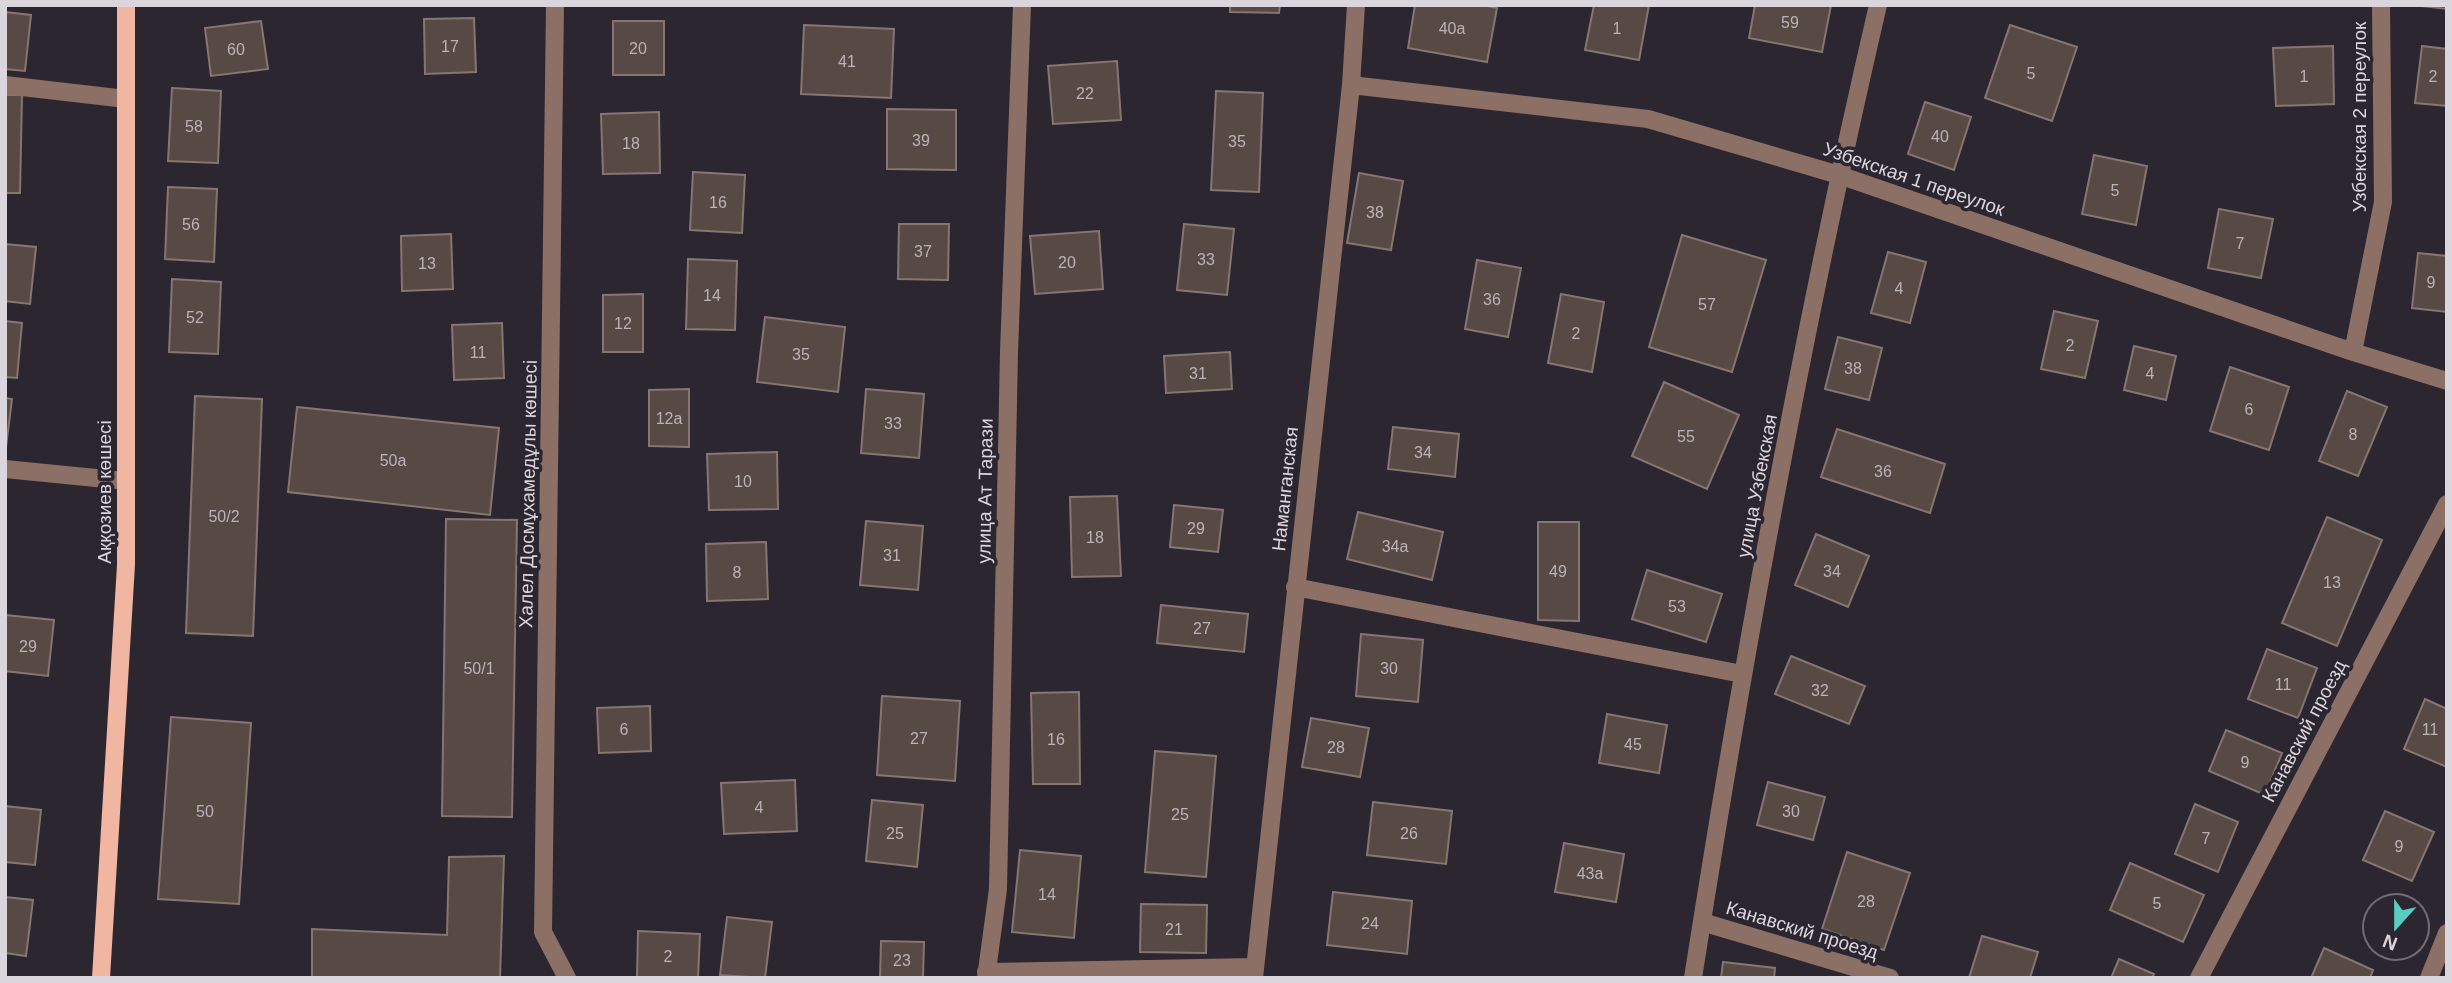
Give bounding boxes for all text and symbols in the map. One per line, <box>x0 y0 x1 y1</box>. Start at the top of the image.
house number: 59 <box>1781 14 1799 31</box>
house number: 40а <box>1439 20 1465 37</box>
house number: 1 <box>1613 20 1622 37</box>
street label: Узбекская 2 переулок <box>2349 21 2370 212</box>
house number: 17 <box>441 38 459 55</box>
house number: 20 <box>629 40 647 57</box>
house number: 60 <box>227 41 245 58</box>
house number: 41 <box>838 53 856 70</box>
house number: 5 <box>2027 65 2036 82</box>
house number: 1 <box>2300 68 2309 85</box>
house number: 2 <box>2429 68 2438 85</box>
house number: 22 <box>1076 85 1094 102</box>
house number: 58 <box>185 118 203 135</box>
house number: 40 <box>1931 128 1949 145</box>
house number: 39 <box>912 132 930 149</box>
house number: 35 <box>1228 133 1246 150</box>
house number: 18 <box>622 135 640 152</box>
street label: Узбекская 1 переулок <box>1821 138 2008 220</box>
house number: 5 <box>2111 182 2120 199</box>
house number: 16 <box>709 194 727 211</box>
house number: 38 <box>1366 204 1384 221</box>
house number: 56 <box>182 216 200 233</box>
house number: 7 <box>2236 235 2245 252</box>
house number: 37 <box>914 243 932 260</box>
house number: 33 <box>1197 251 1215 268</box>
house number: 20 <box>1058 254 1076 271</box>
house number: 13 <box>418 255 436 272</box>
house number: 9 <box>2427 274 2436 291</box>
house number: 4 <box>1895 280 1904 297</box>
house number: 14 <box>703 287 721 304</box>
house number: 36 <box>1483 291 1501 308</box>
house number: 57 <box>1698 296 1716 313</box>
house number: 52 <box>186 309 204 326</box>
house number: 12 <box>614 315 632 332</box>
house number: 2 <box>1572 325 1581 342</box>
house number: 2 <box>2066 337 2075 354</box>
house number: 11 <box>470 344 486 361</box>
house number: 35 <box>792 346 810 363</box>
street label: Халел Досмұхамедұлы көшесі <box>515 360 541 628</box>
house number: 38 <box>1844 360 1862 377</box>
house number: 31 <box>1189 365 1207 382</box>
house number: 4 <box>2146 365 2155 382</box>
house number: 6 <box>2245 401 2254 418</box>
house number: 12а <box>656 410 682 427</box>
street label: улица Узбекская <box>1733 412 1781 560</box>
house number: 33 <box>884 415 902 432</box>
street label: улица Ат Тарази <box>973 418 997 564</box>
street label: Аққозиев көшесі <box>94 420 115 564</box>
street label: Наманганская <box>1268 426 1302 552</box>
house number: 8 <box>2349 426 2358 443</box>
house number: 55 <box>1677 428 1695 445</box>
house number: 34 <box>1414 444 1432 461</box>
house number: 50а <box>380 452 406 469</box>
house number: 36 <box>1874 463 1892 480</box>
house number: 10 <box>734 473 752 490</box>
house number: 50/2 <box>208 508 240 525</box>
house number: 29 <box>1187 520 1205 537</box>
house number: 18 <box>1086 529 1104 546</box>
house number: 34а <box>1382 538 1408 555</box>
house number: 31 <box>883 547 901 564</box>
house number: 49 <box>1549 563 1567 580</box>
house number: 34 <box>1823 563 1841 580</box>
house number: 8 <box>733 564 742 581</box>
house number: 13 <box>2323 574 2341 591</box>
house number: 53 <box>1668 598 1686 615</box>
house number: 27 <box>1193 620 1211 637</box>
house number: 29 <box>19 638 37 655</box>
street label: Канавский проезд <box>2258 656 2350 806</box>
house number: 50/1 <box>463 660 495 677</box>
house number: 30 <box>1380 660 1398 677</box>
house number: 11 <box>2275 676 2291 693</box>
house number: 32 <box>1811 682 1829 699</box>
house number: 6 <box>620 721 629 738</box>
house number: 11 <box>2422 721 2438 738</box>
house number: 27 <box>910 730 928 747</box>
house number: 16 <box>1047 731 1065 748</box>
house number: 45 <box>1624 736 1642 753</box>
house number: 28 <box>1327 739 1345 756</box>
house number: 9 <box>2241 754 2250 771</box>
house number: 4 <box>755 799 764 816</box>
house number: 50 <box>196 803 214 820</box>
house number: 30 <box>1782 803 1800 820</box>
house number: 25 <box>1171 806 1189 823</box>
house number: 25 <box>886 825 904 842</box>
house number: 26 <box>1400 825 1418 842</box>
house number: 7 <box>2202 830 2211 847</box>
house number: 9 <box>2395 838 2404 855</box>
house number: 43а <box>1577 865 1603 882</box>
house number: 14 <box>1038 886 1056 903</box>
north arrow <box>2361 892 2431 962</box>
house number: 28 <box>1857 893 1875 910</box>
house number: 5 <box>2153 895 2162 912</box>
street label: Канавский проезд <box>1723 897 1881 963</box>
house number: 24 <box>1361 915 1379 932</box>
house number: 21 <box>1165 921 1183 938</box>
text: N <box>2380 930 2400 955</box>
house number: 2 <box>664 948 673 965</box>
house number: 23 <box>893 952 911 969</box>

